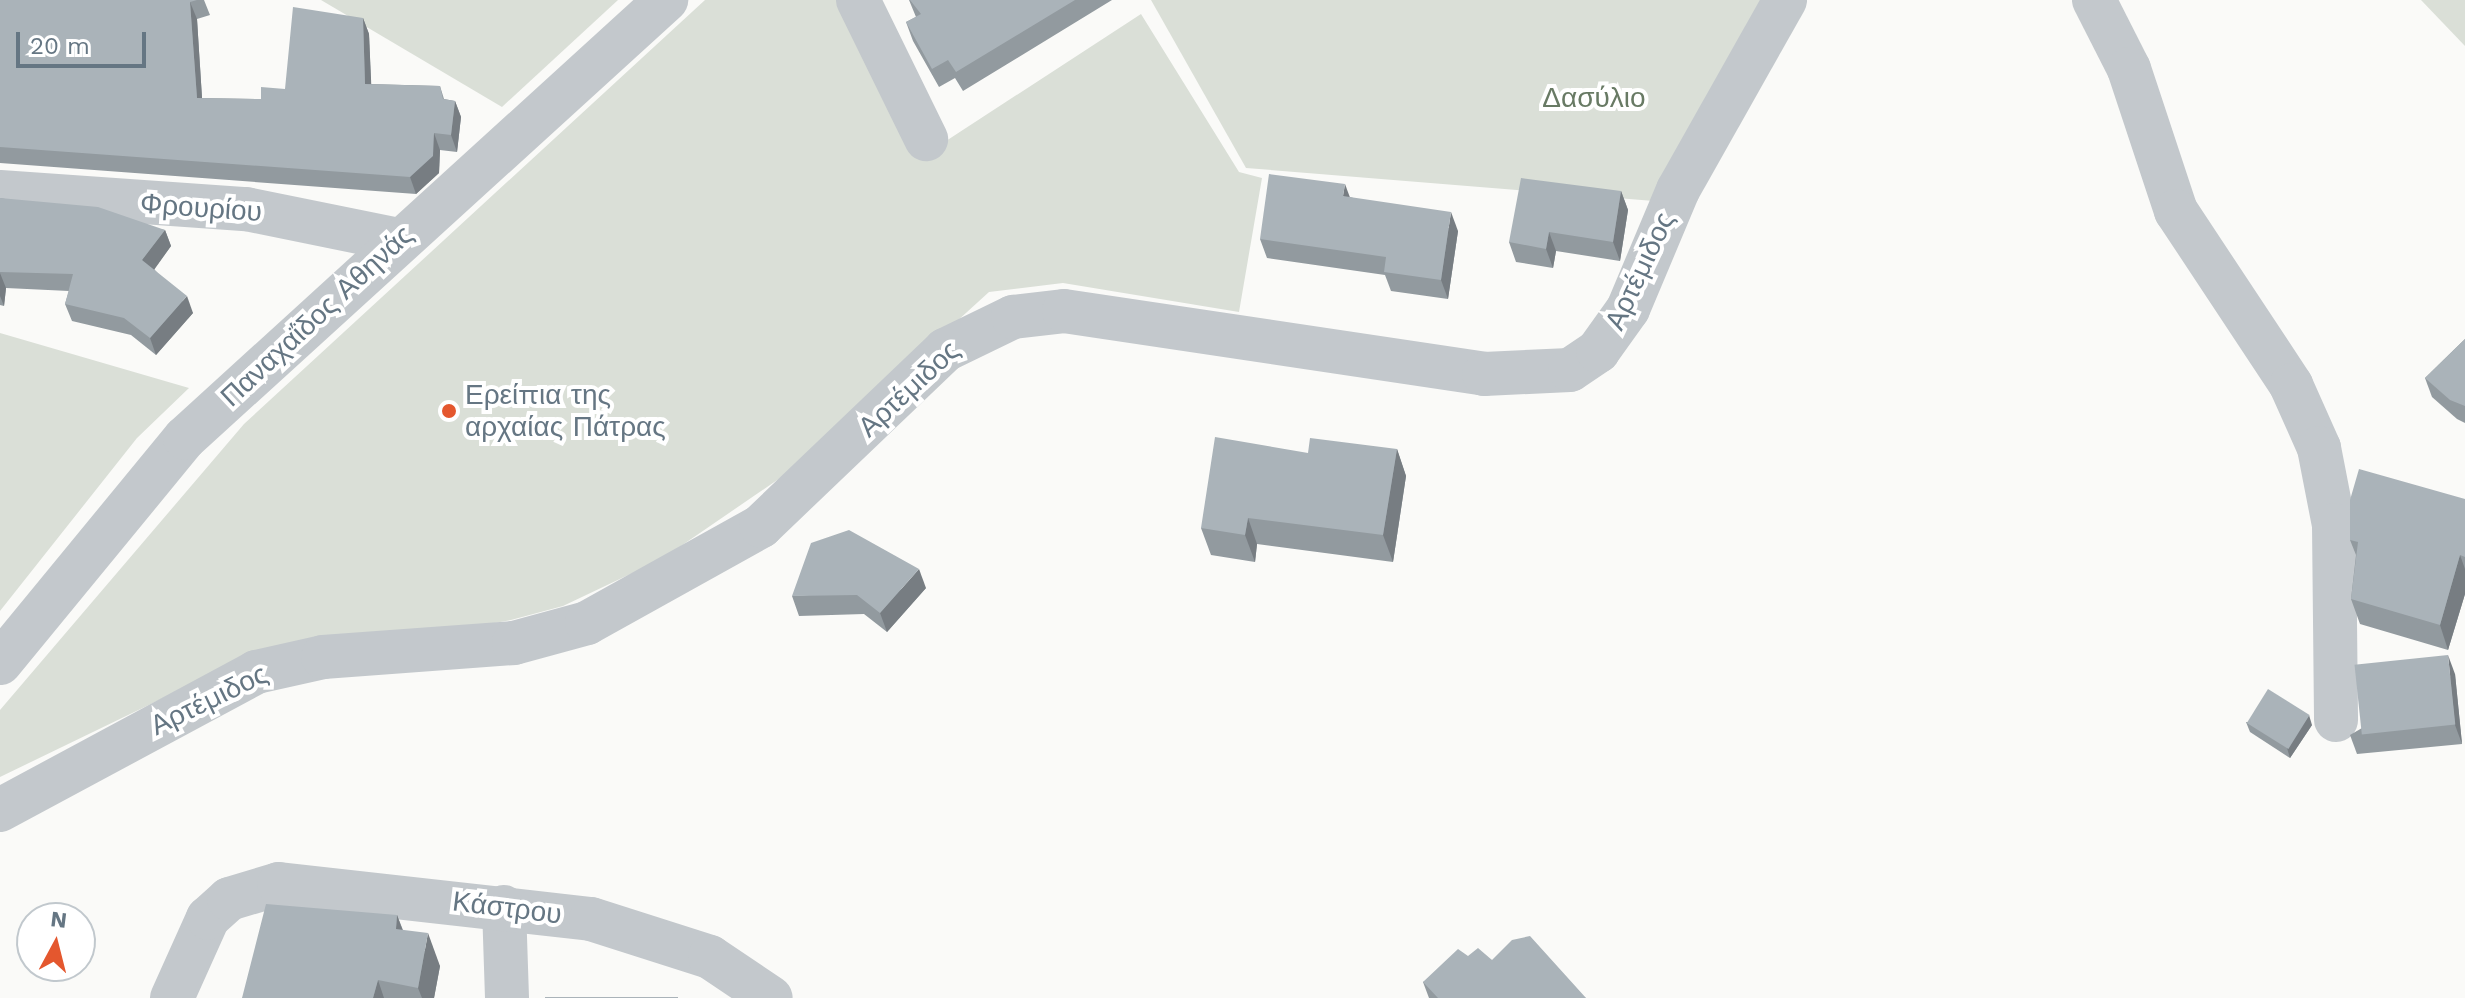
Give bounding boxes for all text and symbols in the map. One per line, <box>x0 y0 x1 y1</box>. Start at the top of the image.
scale bar <box>20 16 150 66</box>
text: 20 m <box>30 32 90 60</box>
park label: Δασύλιο <box>1542 81 1646 115</box>
street label: Φρουρίου <box>139 187 263 229</box>
street label: Αρτέμιδος <box>1598 207 1682 335</box>
street label: Παναχαΐδος Αθηνάς <box>214 218 420 414</box>
street label: Αρτέμιδος <box>851 334 967 444</box>
place label: Ερείπια της αρχαίας Πάτρας <box>465 378 666 444</box>
marker: Ερείπια της αρχαίας Πάτρας <box>440 402 458 420</box>
street label: Αρτέμιδος <box>145 657 273 743</box>
street label: Κάστρου <box>451 885 563 931</box>
north arrow <box>16 902 96 982</box>
text: N <box>49 906 68 933</box>

